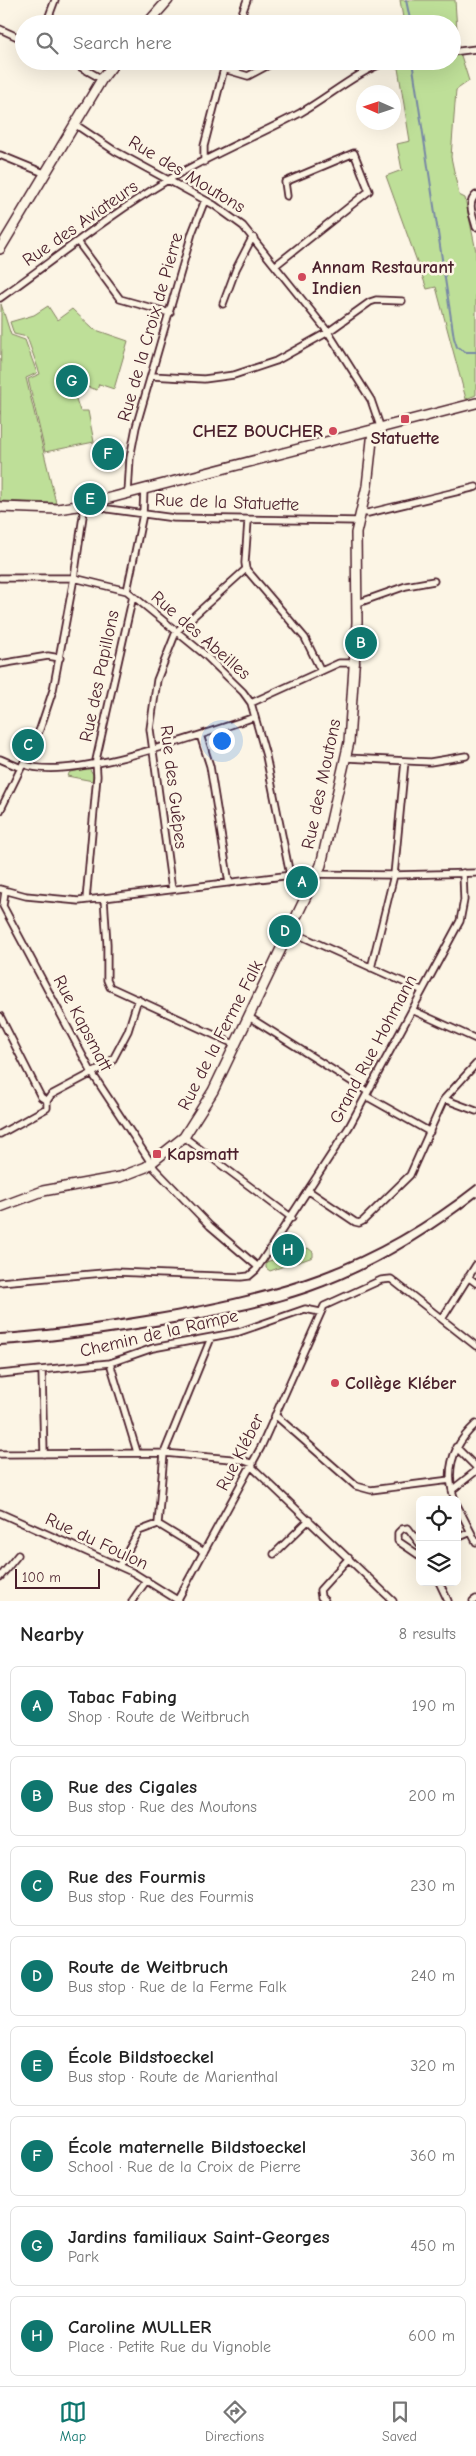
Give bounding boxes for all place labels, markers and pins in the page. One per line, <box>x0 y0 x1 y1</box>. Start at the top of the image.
place label: Annam Restaurant Indien <box>312 257 455 299</box>
marker: Annam Restaurant Indien <box>296 271 308 283</box>
pin: G <box>56 362 88 400</box>
marker: Statuette <box>399 413 411 425</box>
place label: CHEZ BOUCHER <box>193 421 324 442</box>
marker: CHEZ BOUCHER <box>327 425 339 437</box>
place label: Statuette <box>371 428 440 449</box>
pin: F <box>92 435 124 473</box>
pin: E <box>74 480 106 518</box>
pin: B <box>345 624 377 662</box>
pin: C <box>12 726 44 764</box>
pin: A <box>286 863 318 901</box>
pin: D <box>269 912 301 950</box>
place label: Kapsmatt <box>167 1144 240 1165</box>
marker: Kapsmatt <box>151 1148 163 1160</box>
pin: H <box>272 1231 304 1269</box>
place label: Collège Kléber <box>345 1373 457 1394</box>
marker: Collège Kléber <box>329 1377 341 1389</box>

